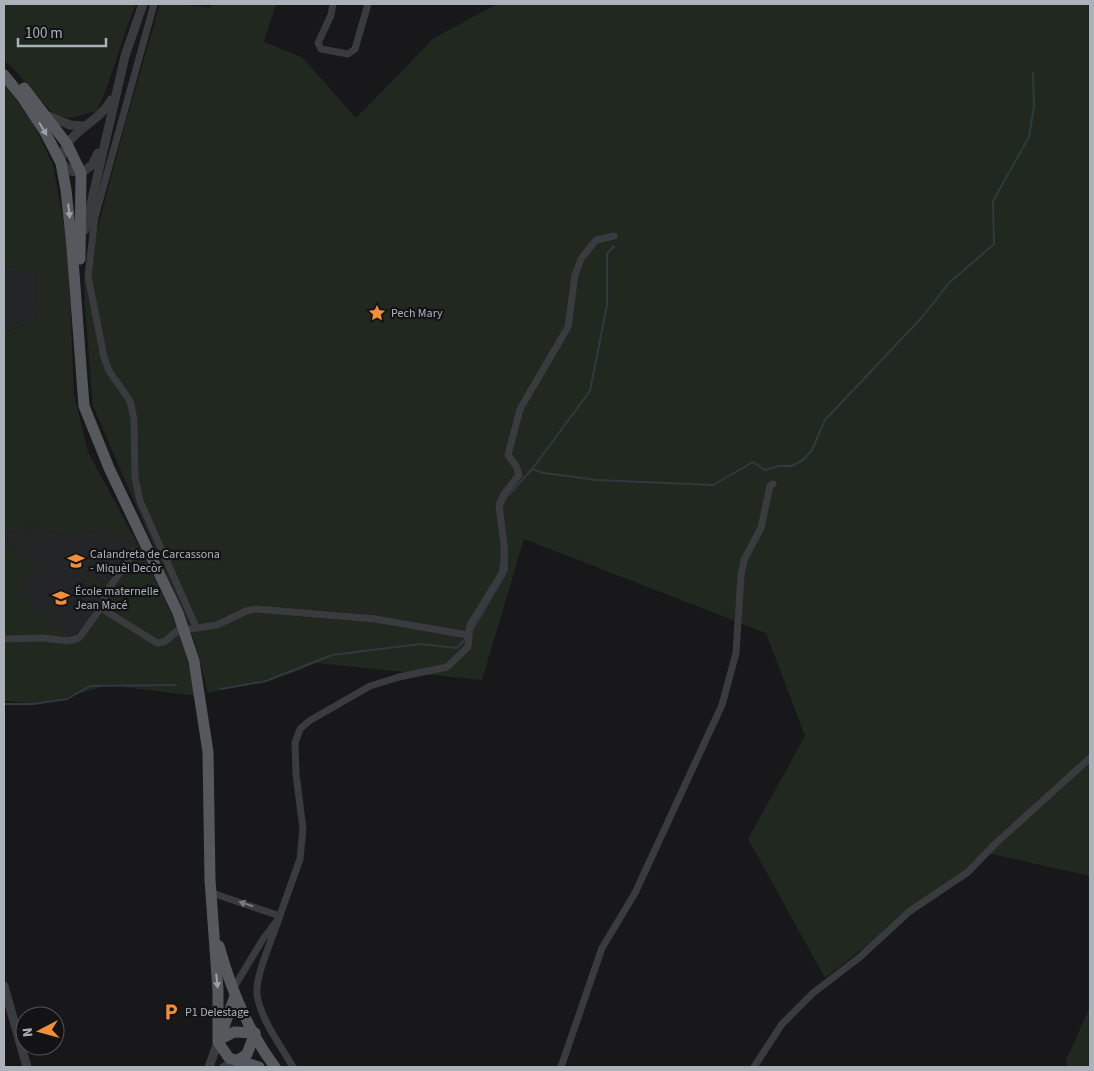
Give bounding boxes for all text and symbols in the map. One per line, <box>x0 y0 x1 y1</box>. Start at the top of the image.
scale bar <box>18 15 105 47</box>
text: 100 m <box>25 23 63 44</box>
one-way arrow <box>38 122 47 135</box>
one-way arrow <box>65 204 73 220</box>
place icon: Pech Mary <box>367 303 387 323</box>
place label: Pech Mary <box>391 305 443 322</box>
place label: Calandreta de Carcassona - Miquèl Decòr <box>90 546 220 577</box>
school or university icon: Calandreta de Carcassona - Miquèl Decòr <box>66 551 86 571</box>
place label: École maternelle Jean Macé <box>75 583 159 614</box>
school or university icon: École maternelle Jean Macé <box>51 588 71 608</box>
one-way arrow <box>238 900 253 908</box>
one-way arrow <box>213 974 221 990</box>
parking icon: P1 Delestage <box>161 1002 181 1022</box>
place label: P1 Delestage <box>185 1004 249 1021</box>
north arrow <box>15 1006 65 1056</box>
text: N <box>18 1027 38 1038</box>

